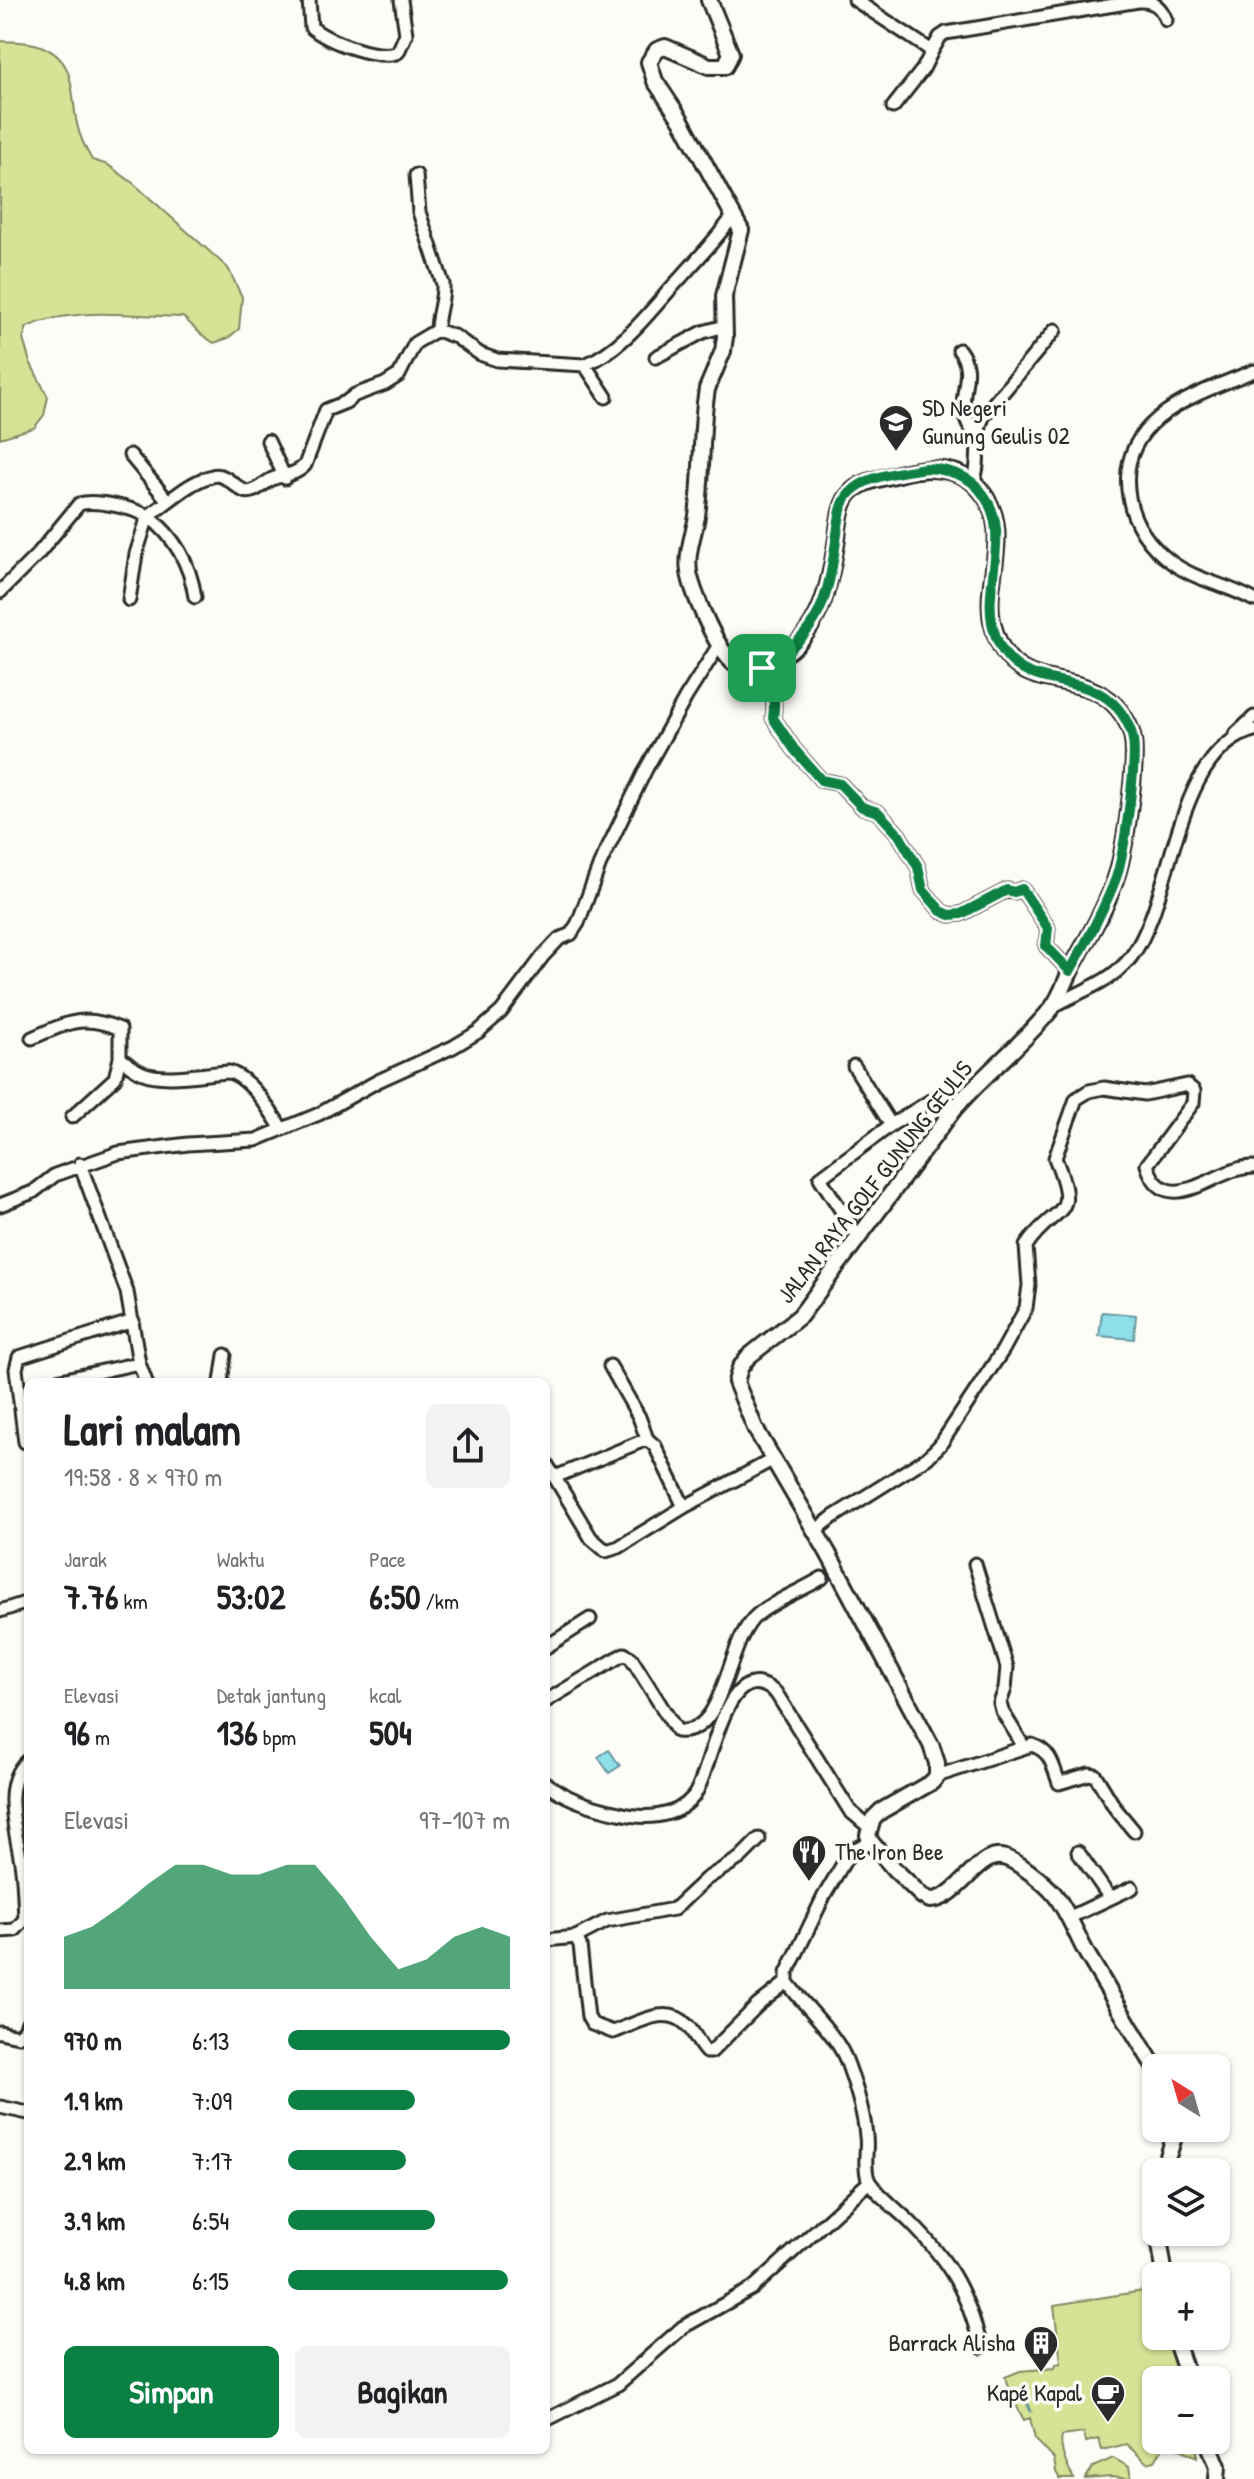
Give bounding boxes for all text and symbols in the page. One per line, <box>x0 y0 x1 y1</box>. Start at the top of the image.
place label: SD Negeri Gunung Geulis 02 <box>922 391 1070 451</box>
school or university icon: SD Negeri Gunung Geulis 02 <box>877 403 915 453</box>
pin <box>728 634 796 702</box>
icon: arrive <box>740 646 784 690</box>
street label: JALAN RAYA GOLF GUNUNG GEULIS <box>769 1053 979 1309</box>
text: Lari malam <box>64 1399 241 1459</box>
button: share <box>426 1404 510 1488</box>
text: 19:58 · 8 × 970 m <box>64 1459 222 1494</box>
text: Jarak <box>64 1544 107 1574</box>
text: Waktu <box>217 1544 264 1574</box>
text: Pace <box>369 1544 406 1574</box>
text: 7.76 <box>64 1574 119 1620</box>
text: 53:02 <box>217 1574 285 1620</box>
text: 6:50 <box>369 1574 420 1620</box>
text: km <box>119 1586 148 1616</box>
text: /km <box>420 1586 459 1616</box>
text: Elevasi <box>64 1680 119 1710</box>
text: Detak jantung <box>217 1680 326 1710</box>
text: kcal <box>369 1680 401 1710</box>
text: 96 <box>64 1710 90 1756</box>
text: 136 <box>217 1710 258 1756</box>
text: 504 <box>369 1710 412 1756</box>
text: m <box>90 1722 110 1752</box>
text: bpm <box>258 1722 296 1752</box>
text: Elevasi <box>64 1802 129 1837</box>
text: 97–107 m <box>419 1802 510 1837</box>
restaurant icon: The Iron Bee <box>790 1833 828 1883</box>
place label: The Iron Bee <box>835 1835 944 1867</box>
text: 970 m <box>64 2023 122 2058</box>
text: 6:13 <box>192 2023 230 2058</box>
north arrow <box>1142 2054 1230 2142</box>
map controls <box>1142 2054 1230 2454</box>
text: 1.9 km <box>64 2083 123 2118</box>
text: 7:09 <box>192 2083 232 2118</box>
text: 2.9 km <box>64 2143 126 2178</box>
text: 7:17 <box>192 2143 233 2178</box>
button: layers <box>1142 2158 1230 2246</box>
text: 3.9 km <box>64 2203 125 2238</box>
text: 6:54 <box>192 2203 229 2238</box>
button: + <box>1142 2262 1230 2350</box>
text: 4.8 km <box>64 2263 125 2298</box>
text: 6:15 <box>192 2263 229 2298</box>
building icon: Barrack Alisha <box>1022 2324 1060 2374</box>
place label: Barrack Alisha <box>889 2326 1015 2358</box>
button: Simpan <box>64 2346 279 2438</box>
button: Bagikan <box>295 2346 510 2438</box>
button: − <box>1142 2366 1230 2454</box>
cafe icon: Kapé Kapal <box>1089 2374 1127 2424</box>
place label: Kapé Kapal <box>987 2376 1083 2408</box>

